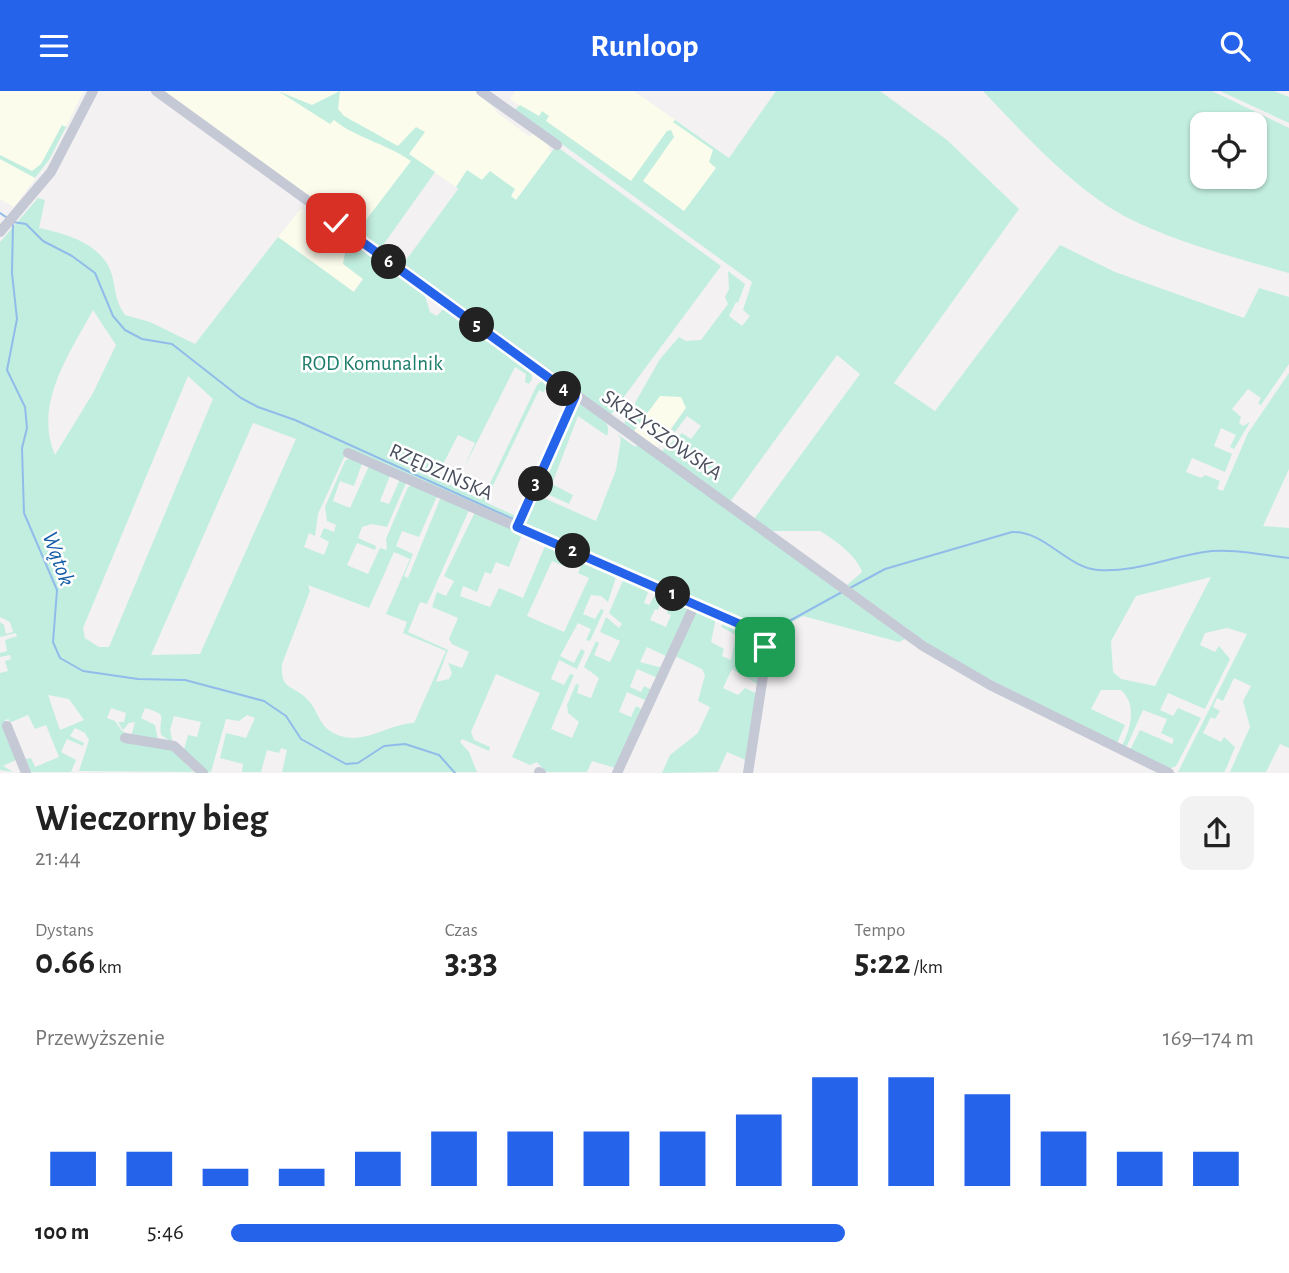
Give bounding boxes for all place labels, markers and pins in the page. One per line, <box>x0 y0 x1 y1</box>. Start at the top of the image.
pin <box>306 193 366 253</box>
pin: 6 <box>372 245 406 279</box>
pin: 5 <box>460 307 494 343</box>
pin: 4 <box>546 371 582 407</box>
pin: 3 <box>518 467 554 501</box>
pin: 2 <box>556 533 590 568</box>
pin: 1 <box>656 577 690 611</box>
pin <box>735 617 795 677</box>

